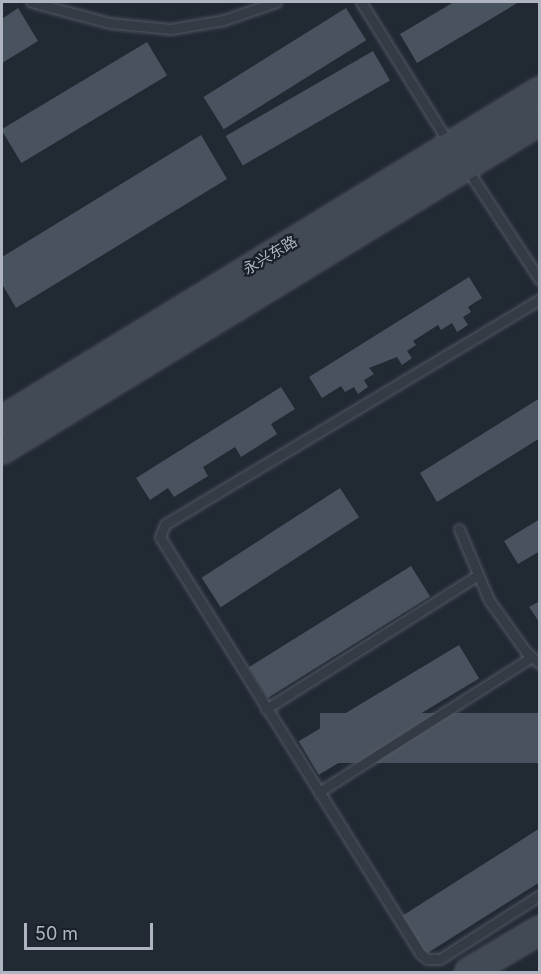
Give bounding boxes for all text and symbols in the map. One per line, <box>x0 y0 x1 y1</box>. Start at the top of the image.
street label: 永兴东路 <box>240 232 300 278</box>
scale bar <box>27 911 156 949</box>
text: 50 m <box>35 923 78 944</box>

